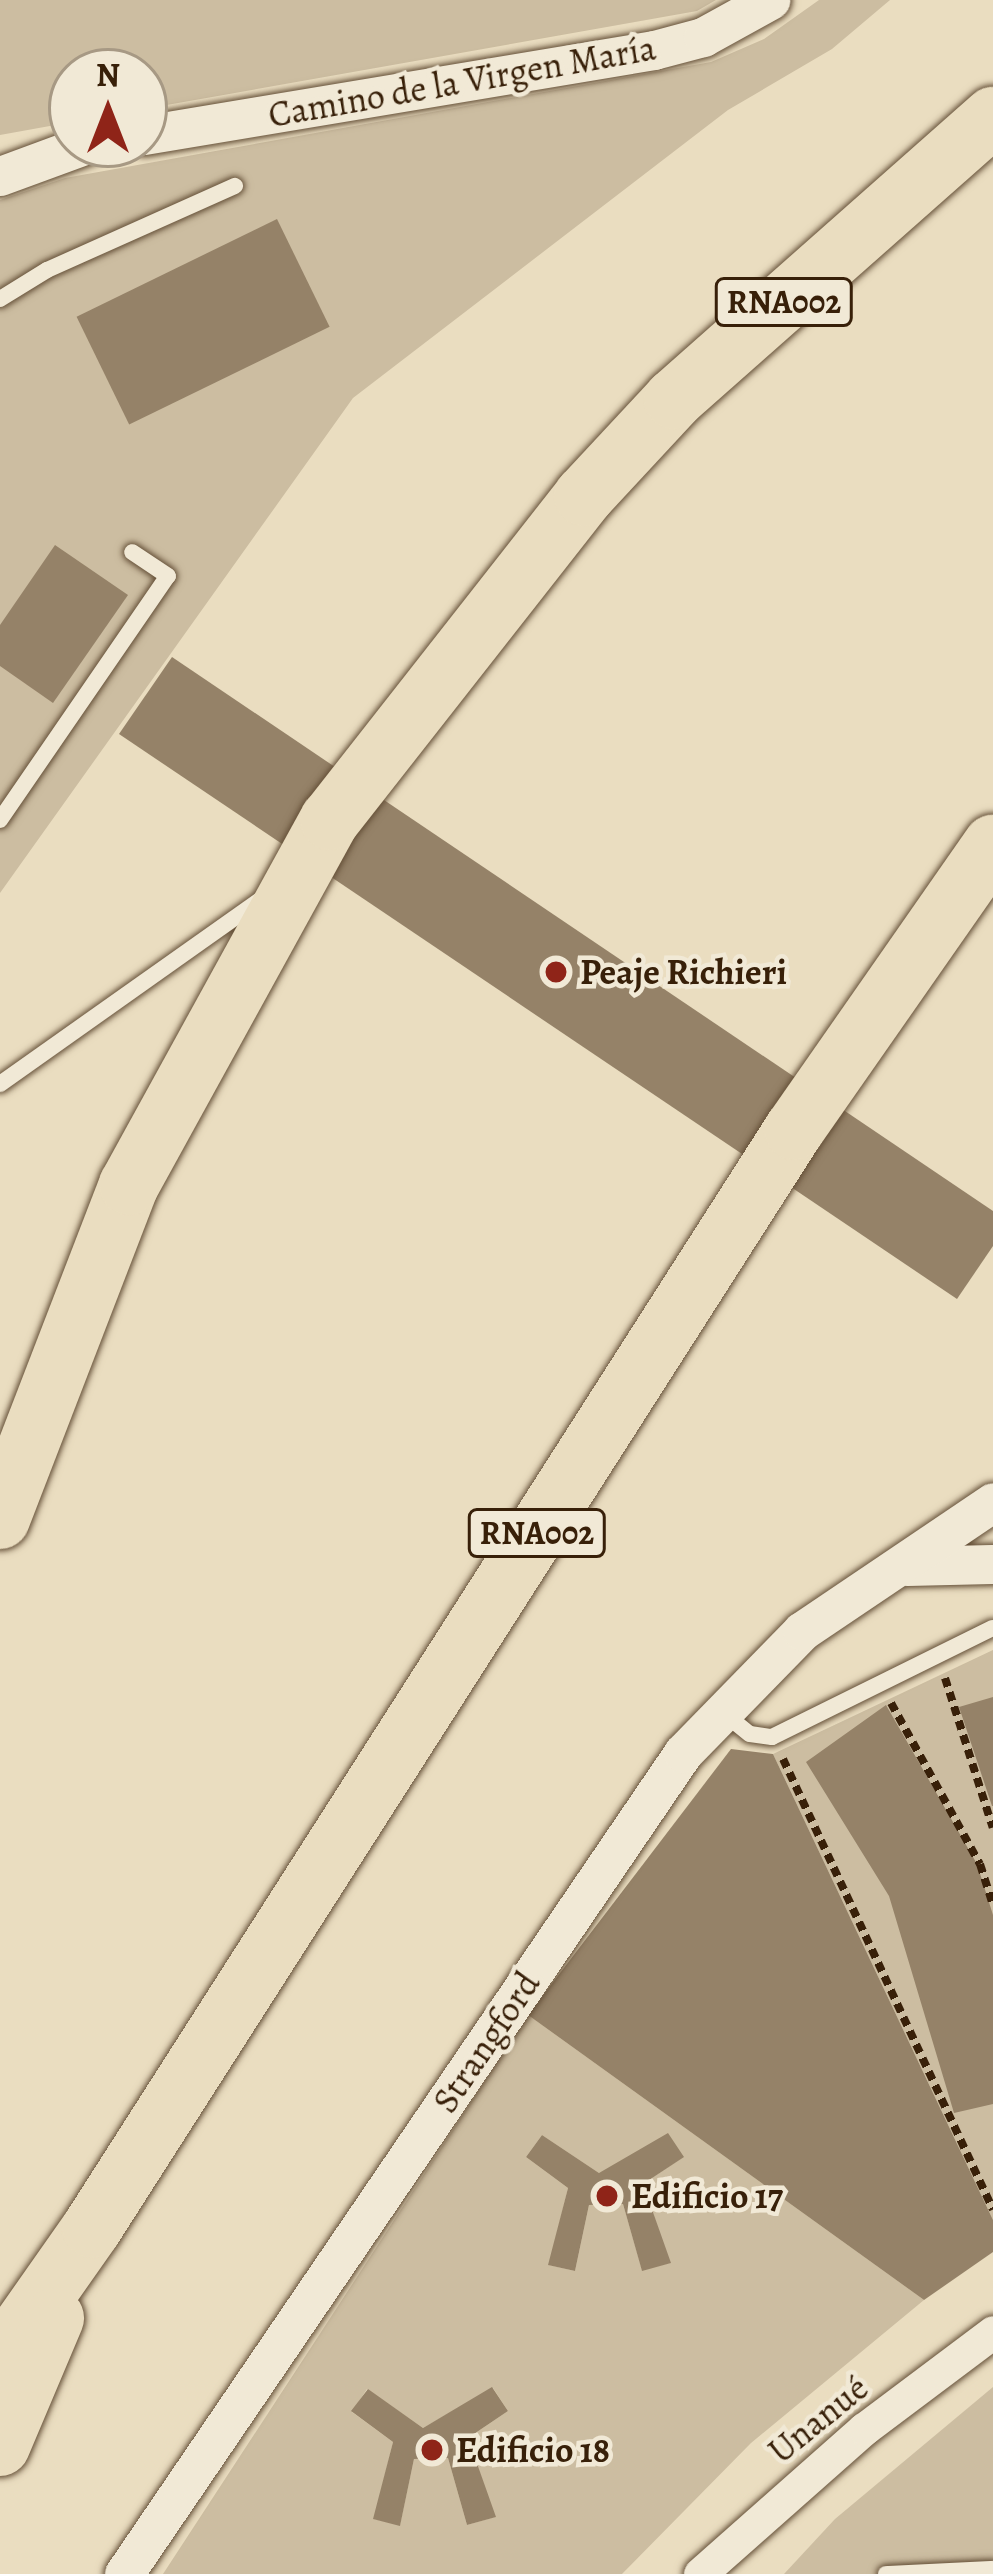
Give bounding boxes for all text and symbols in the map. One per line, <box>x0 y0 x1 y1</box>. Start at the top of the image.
street label: Camino de la Virgen María <box>265 26 659 136</box>
north arrow <box>48 48 168 168</box>
text: N <box>96 52 120 97</box>
road number: RNA002 <box>712 275 856 329</box>
place label: Peaje Richieri <box>580 950 787 994</box>
marker: Peaje Richieri <box>543 959 569 985</box>
road number: RNA002 <box>465 1506 609 1560</box>
street label: Strangford <box>423 1963 549 2121</box>
place label: Edificio 17 <box>631 2174 783 2218</box>
marker: Edificio 17 <box>594 2183 620 2209</box>
street label: Unanué <box>759 2366 877 2472</box>
place label: Edificio 18 <box>456 2428 610 2472</box>
marker: Edificio 18 <box>419 2437 445 2463</box>

